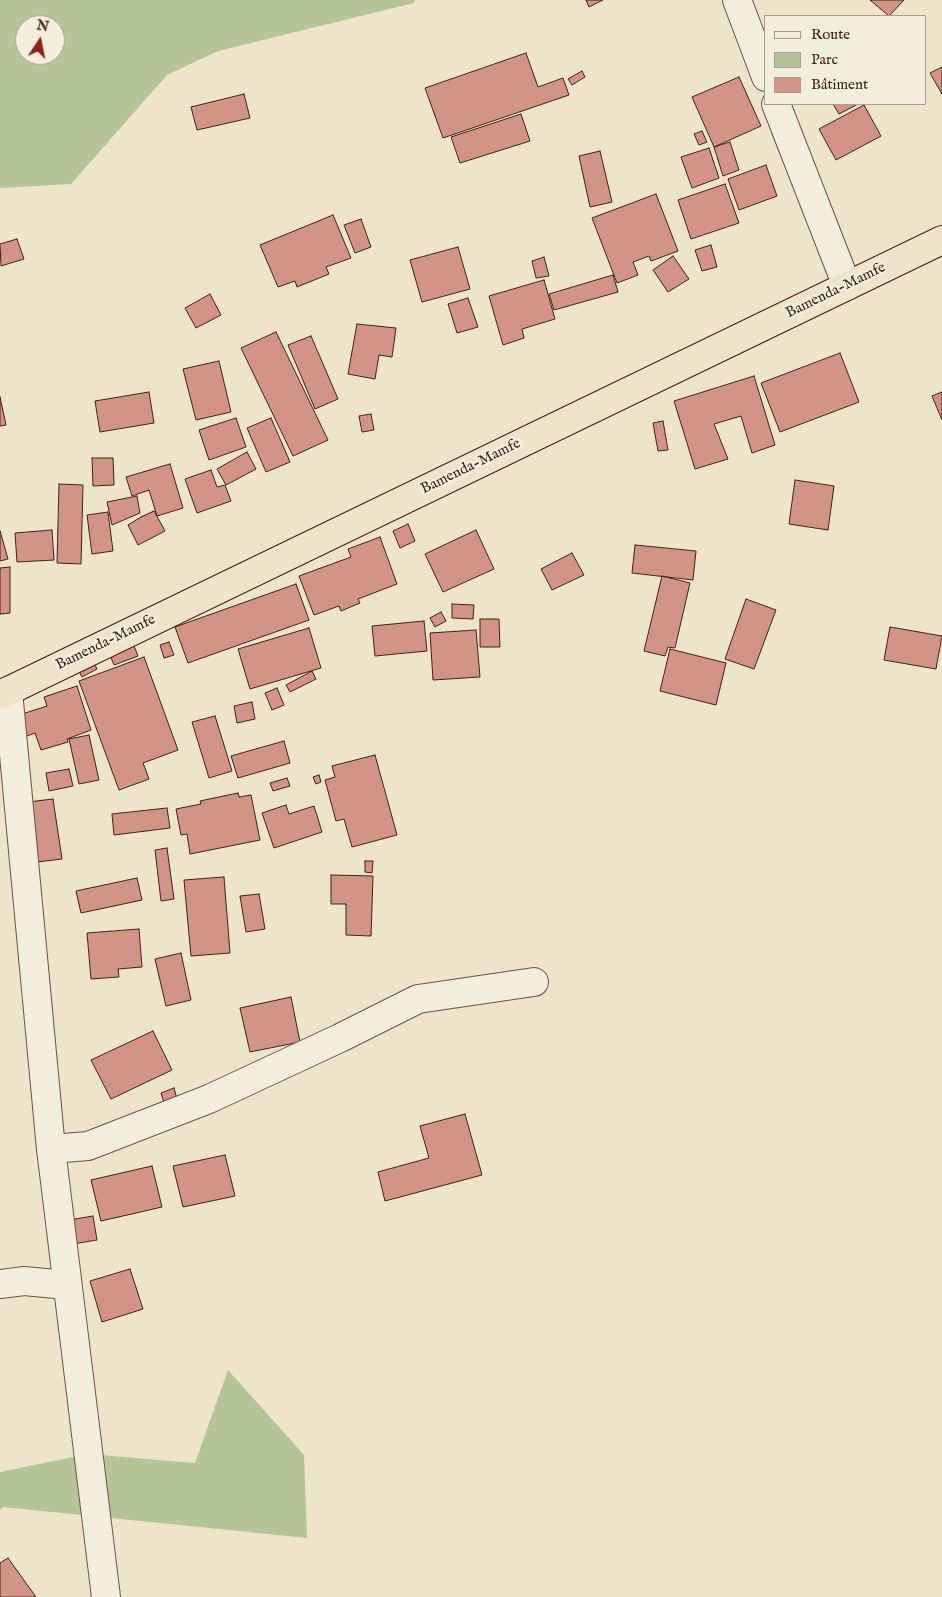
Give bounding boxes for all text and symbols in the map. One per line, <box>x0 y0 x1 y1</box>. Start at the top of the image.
north arrow <box>15 15 65 65</box>
legend <box>764 15 927 105</box>
text: N <box>35 16 50 36</box>
text: Route <box>811 25 850 44</box>
text: Parc <box>811 50 838 69</box>
text: Bâtiment <box>811 75 868 94</box>
street label: Bamenda-Mamfe <box>783 259 889 323</box>
street label: Bamenda-Mamfe <box>418 435 524 499</box>
street label: Bamenda-Mamfe <box>53 611 159 675</box>

